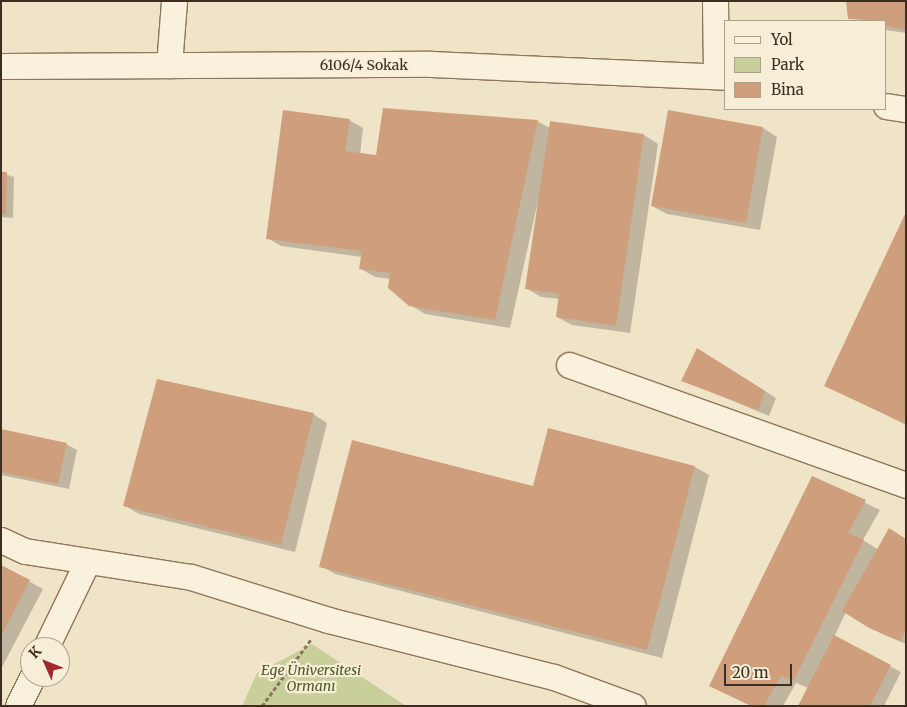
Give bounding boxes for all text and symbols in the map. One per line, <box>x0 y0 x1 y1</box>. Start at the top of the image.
legend <box>724 20 887 110</box>
text: Yol <box>771 30 793 49</box>
text: Park <box>771 55 804 74</box>
street label: 6106/4 Sokak <box>320 57 408 73</box>
text: Bina <box>771 80 804 99</box>
north arrow <box>20 637 70 687</box>
text: K <box>25 642 45 662</box>
scale bar <box>727 654 794 686</box>
park label: Ege Üniversitesi Ormanı <box>261 662 361 694</box>
text: 20 m <box>732 663 769 682</box>

